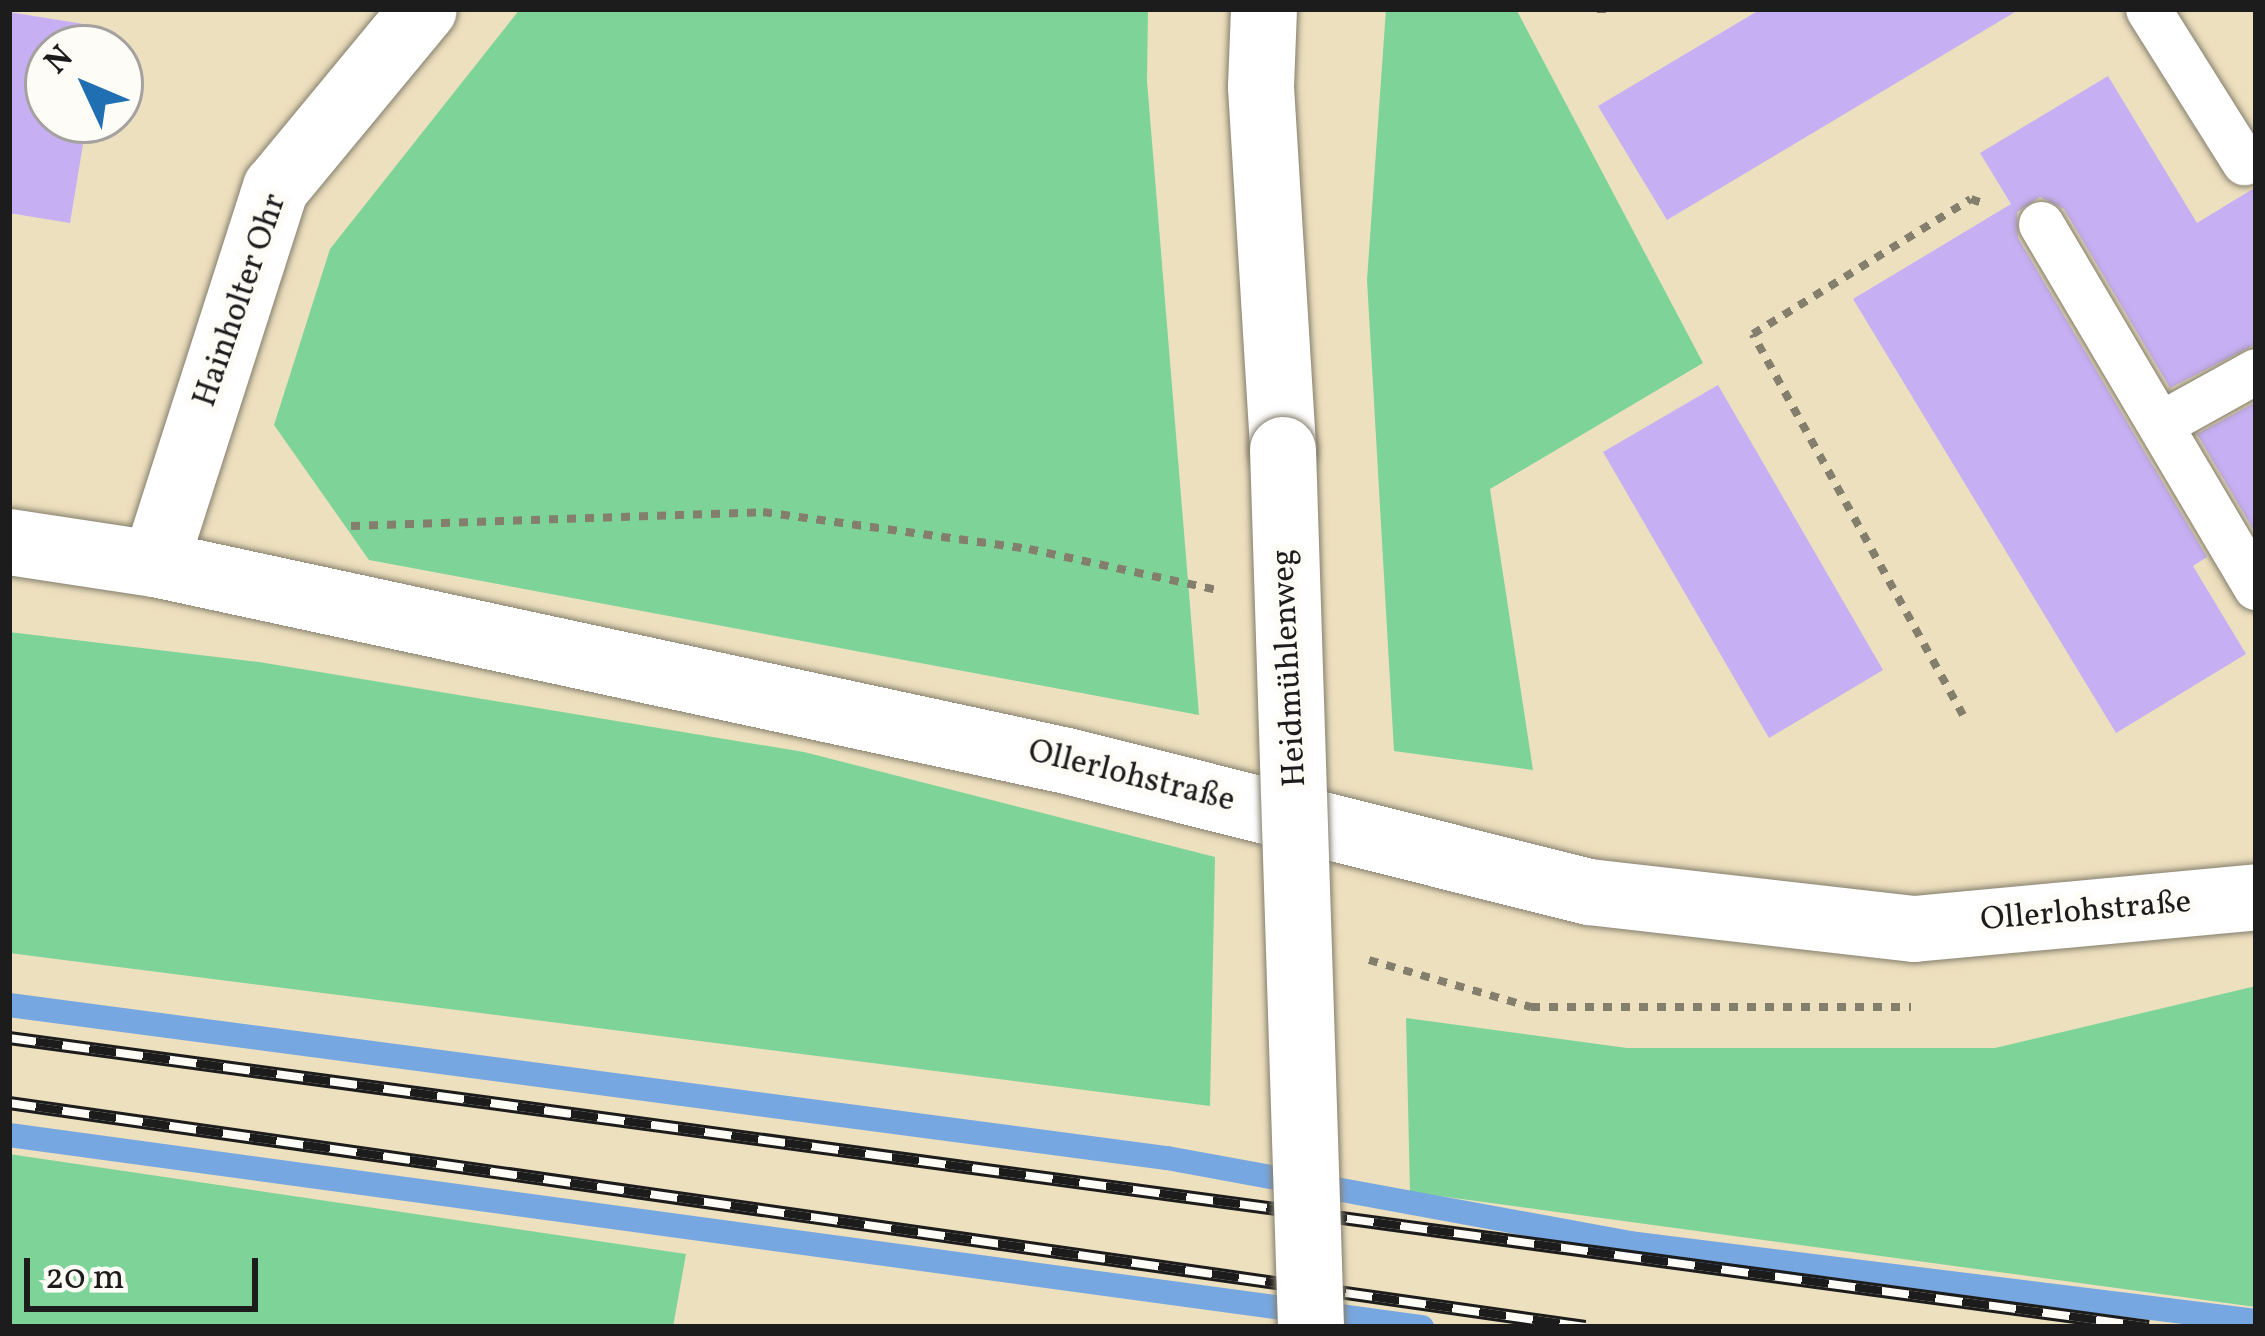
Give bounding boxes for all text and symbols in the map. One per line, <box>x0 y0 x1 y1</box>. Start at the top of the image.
north arrow <box>24 24 144 144</box>
text: N <box>35 36 85 86</box>
street label: Hainholter Ohr <box>187 189 297 413</box>
street label: Heidmühlenweg <box>1265 548 1317 788</box>
street label: Ollerlohstraße <box>1024 733 1238 823</box>
street label: Ollerlohstraße <box>1979 884 2193 942</box>
scale bar <box>30 1234 264 1308</box>
text: 20 m <box>45 1254 125 1304</box>

